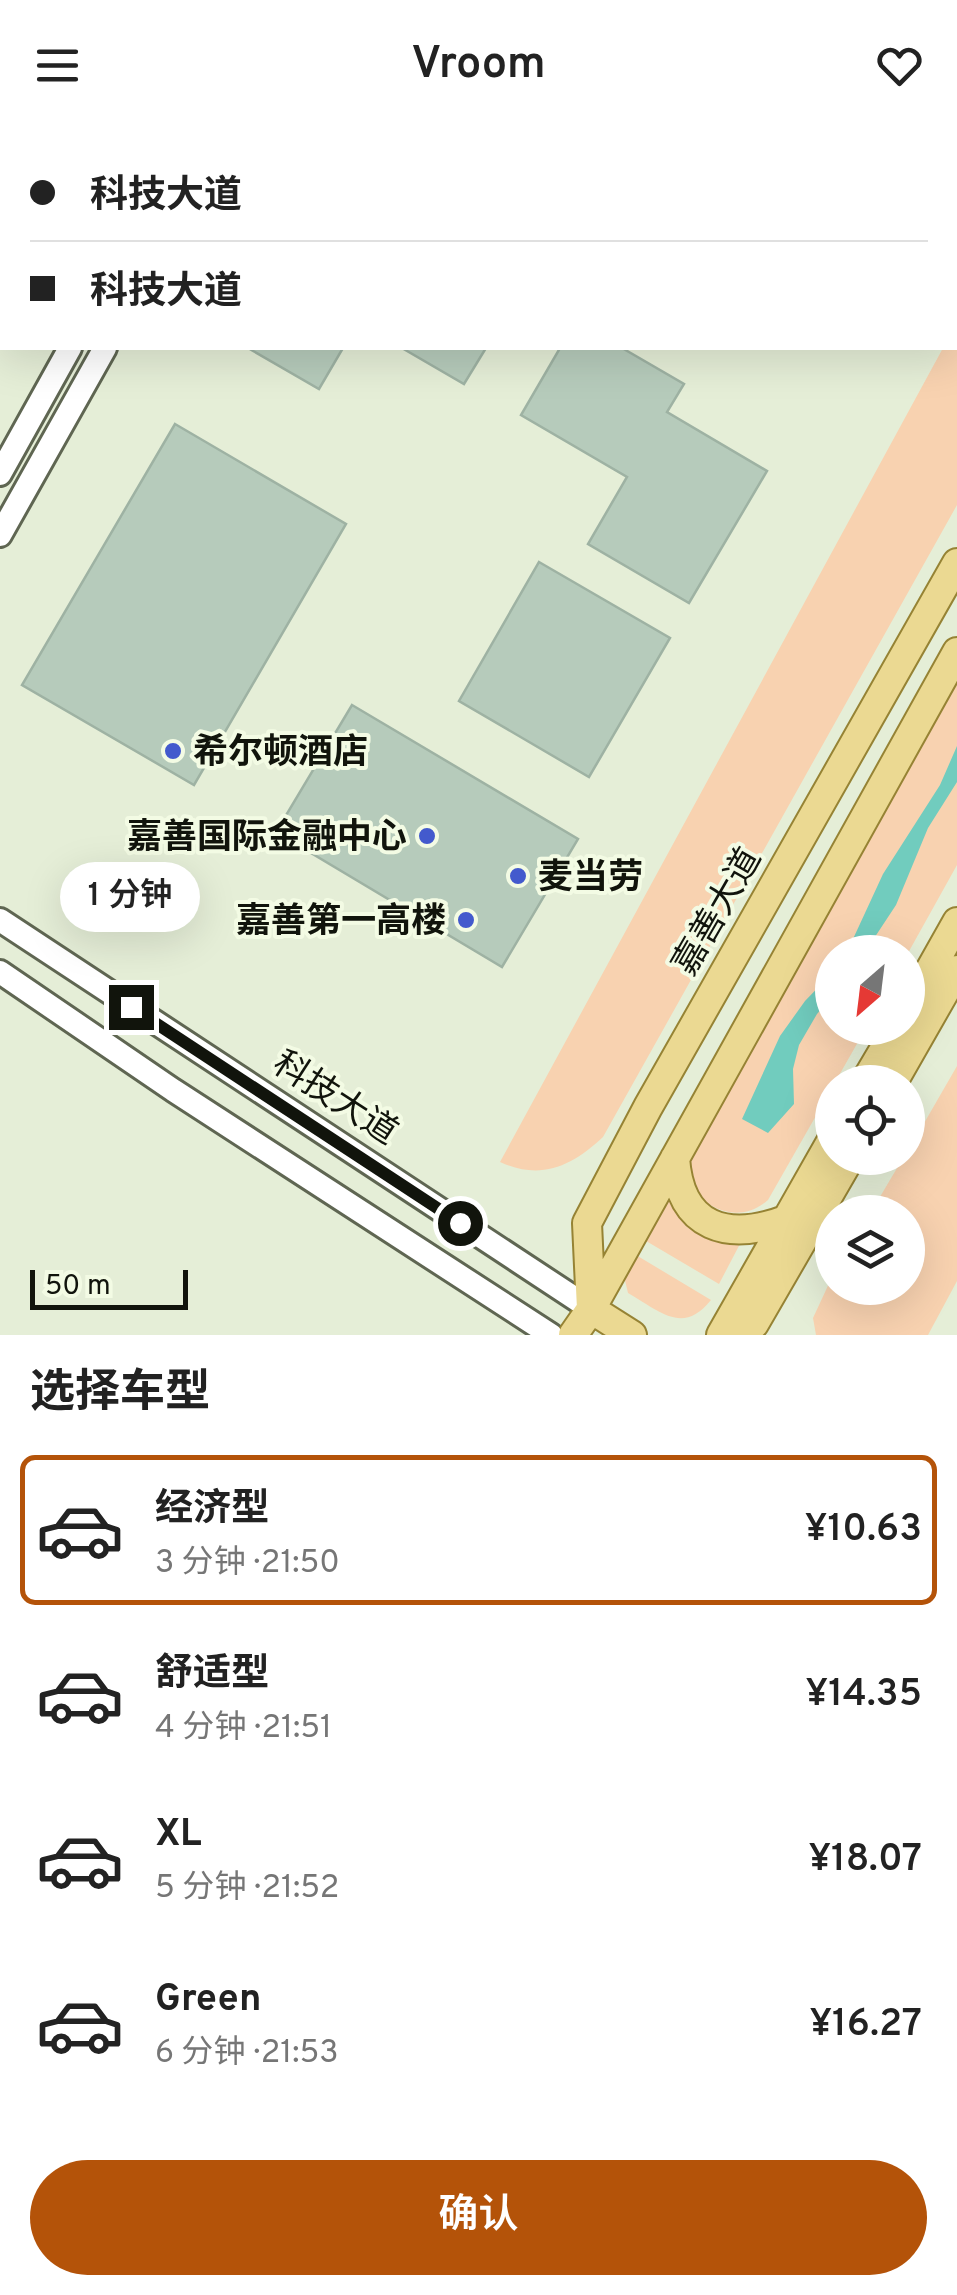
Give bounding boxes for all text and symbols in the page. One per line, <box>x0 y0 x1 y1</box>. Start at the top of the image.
text: Vroom <box>411 37 546 94</box>
icon: menu <box>30 38 85 93</box>
icon: heart <box>872 38 927 93</box>
text: 科技大道 <box>90 173 242 222</box>
text: 科技大道 <box>90 269 242 318</box>
place label: 希尔顿酒店 <box>193 732 368 776</box>
marker: 希尔顿酒店 <box>162 740 184 762</box>
place label: 嘉善国际金融中心 <box>127 817 407 861</box>
marker: 嘉善国际金融中心 <box>416 825 438 847</box>
street label: 嘉善大道 <box>665 841 773 984</box>
place label: 麦当劳 <box>538 857 643 901</box>
callout: 1 分钟 <box>61 862 201 932</box>
marker: 麦当劳 <box>507 865 529 887</box>
text: 1 分钟 <box>88 877 172 917</box>
place label: 嘉善第一高楼 <box>236 901 446 945</box>
marker: 嘉善第一高楼 <box>455 909 477 931</box>
north arrow <box>815 935 925 1045</box>
map controls <box>815 935 925 1305</box>
route end <box>109 985 154 1030</box>
street label: 科技大道 <box>264 1043 405 1156</box>
button: locate <box>815 1065 925 1175</box>
button: layers <box>815 1195 925 1305</box>
route start <box>438 1201 483 1246</box>
scale bar <box>30 1265 188 1310</box>
text: 50 m <box>45 1269 111 1305</box>
text: 选择车型 <box>30 1366 210 1423</box>
icon: car <box>35 1485 125 1575</box>
text: 经济型 <box>155 1486 269 1535</box>
text: ¥10.63 <box>805 1506 922 1555</box>
text: 3 分钟 · 21:50 <box>155 1544 340 1584</box>
icon: car <box>35 1650 125 1740</box>
text: 舒适型 <box>155 1651 269 1700</box>
text: ¥14.35 <box>806 1671 922 1720</box>
text: 4 分钟 · 21:51 <box>155 1709 332 1749</box>
text: XL <box>155 1811 202 1860</box>
icon: car <box>35 1815 125 1905</box>
text: ¥18.07 <box>808 1836 922 1885</box>
text: 5 分钟 · 21:52 <box>155 1869 339 1909</box>
text: Green <box>155 1976 261 2025</box>
icon: car <box>35 1980 125 2070</box>
text: ¥16.27 <box>809 2001 922 2050</box>
text: 6 分钟 · 21:53 <box>155 2034 339 2074</box>
button: 确认 <box>30 2160 927 2275</box>

